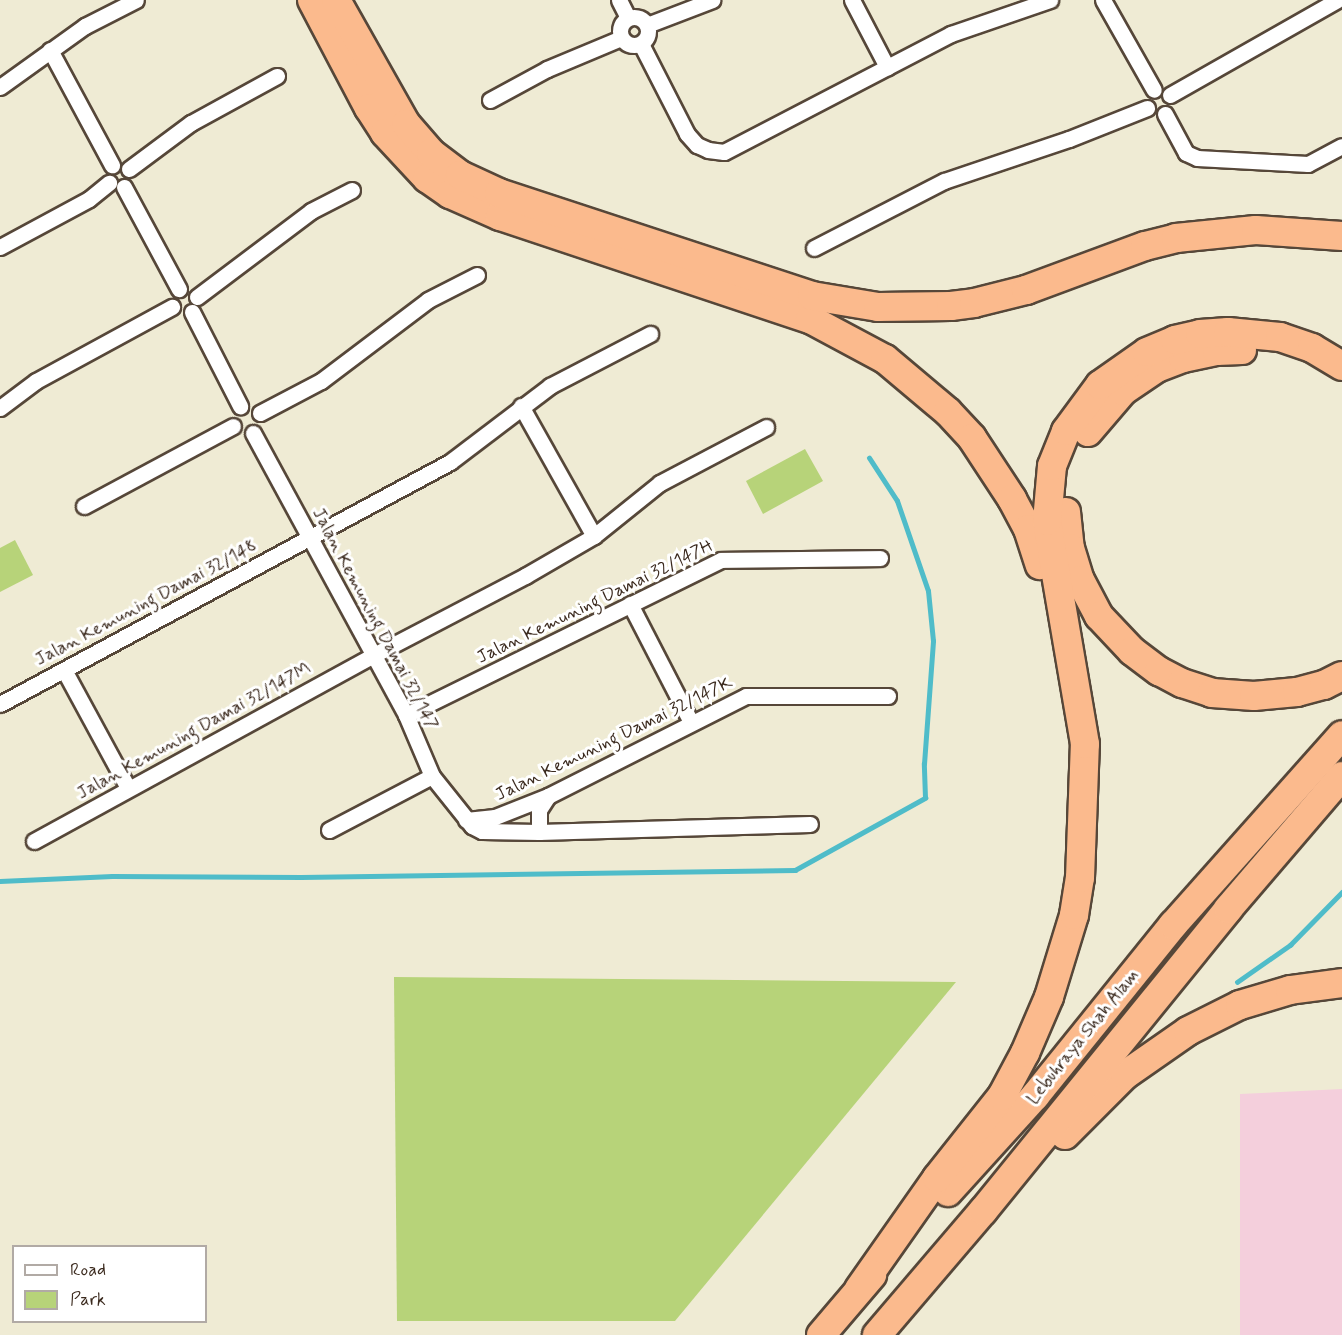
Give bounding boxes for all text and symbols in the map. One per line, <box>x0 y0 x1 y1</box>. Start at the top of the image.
street label: Jalan Kemuning Damai 32/147 <box>307 504 443 734</box>
street label: Jalan Kemuning Damai 32/148 <box>31 535 261 671</box>
street label: Jalan Kemuning Damai 32/147H <box>473 535 717 669</box>
street label: Jalan Kemuning Damai 32/147M <box>73 657 315 805</box>
street label: Jalan Kemuning Damai 32/147K <box>492 672 736 806</box>
street label: Lebuhraya Shah Alam <box>1021 964 1145 1110</box>
legend <box>12 1245 207 1323</box>
text: Road <box>70 1258 106 1282</box>
text: Park <box>70 1288 106 1312</box>

